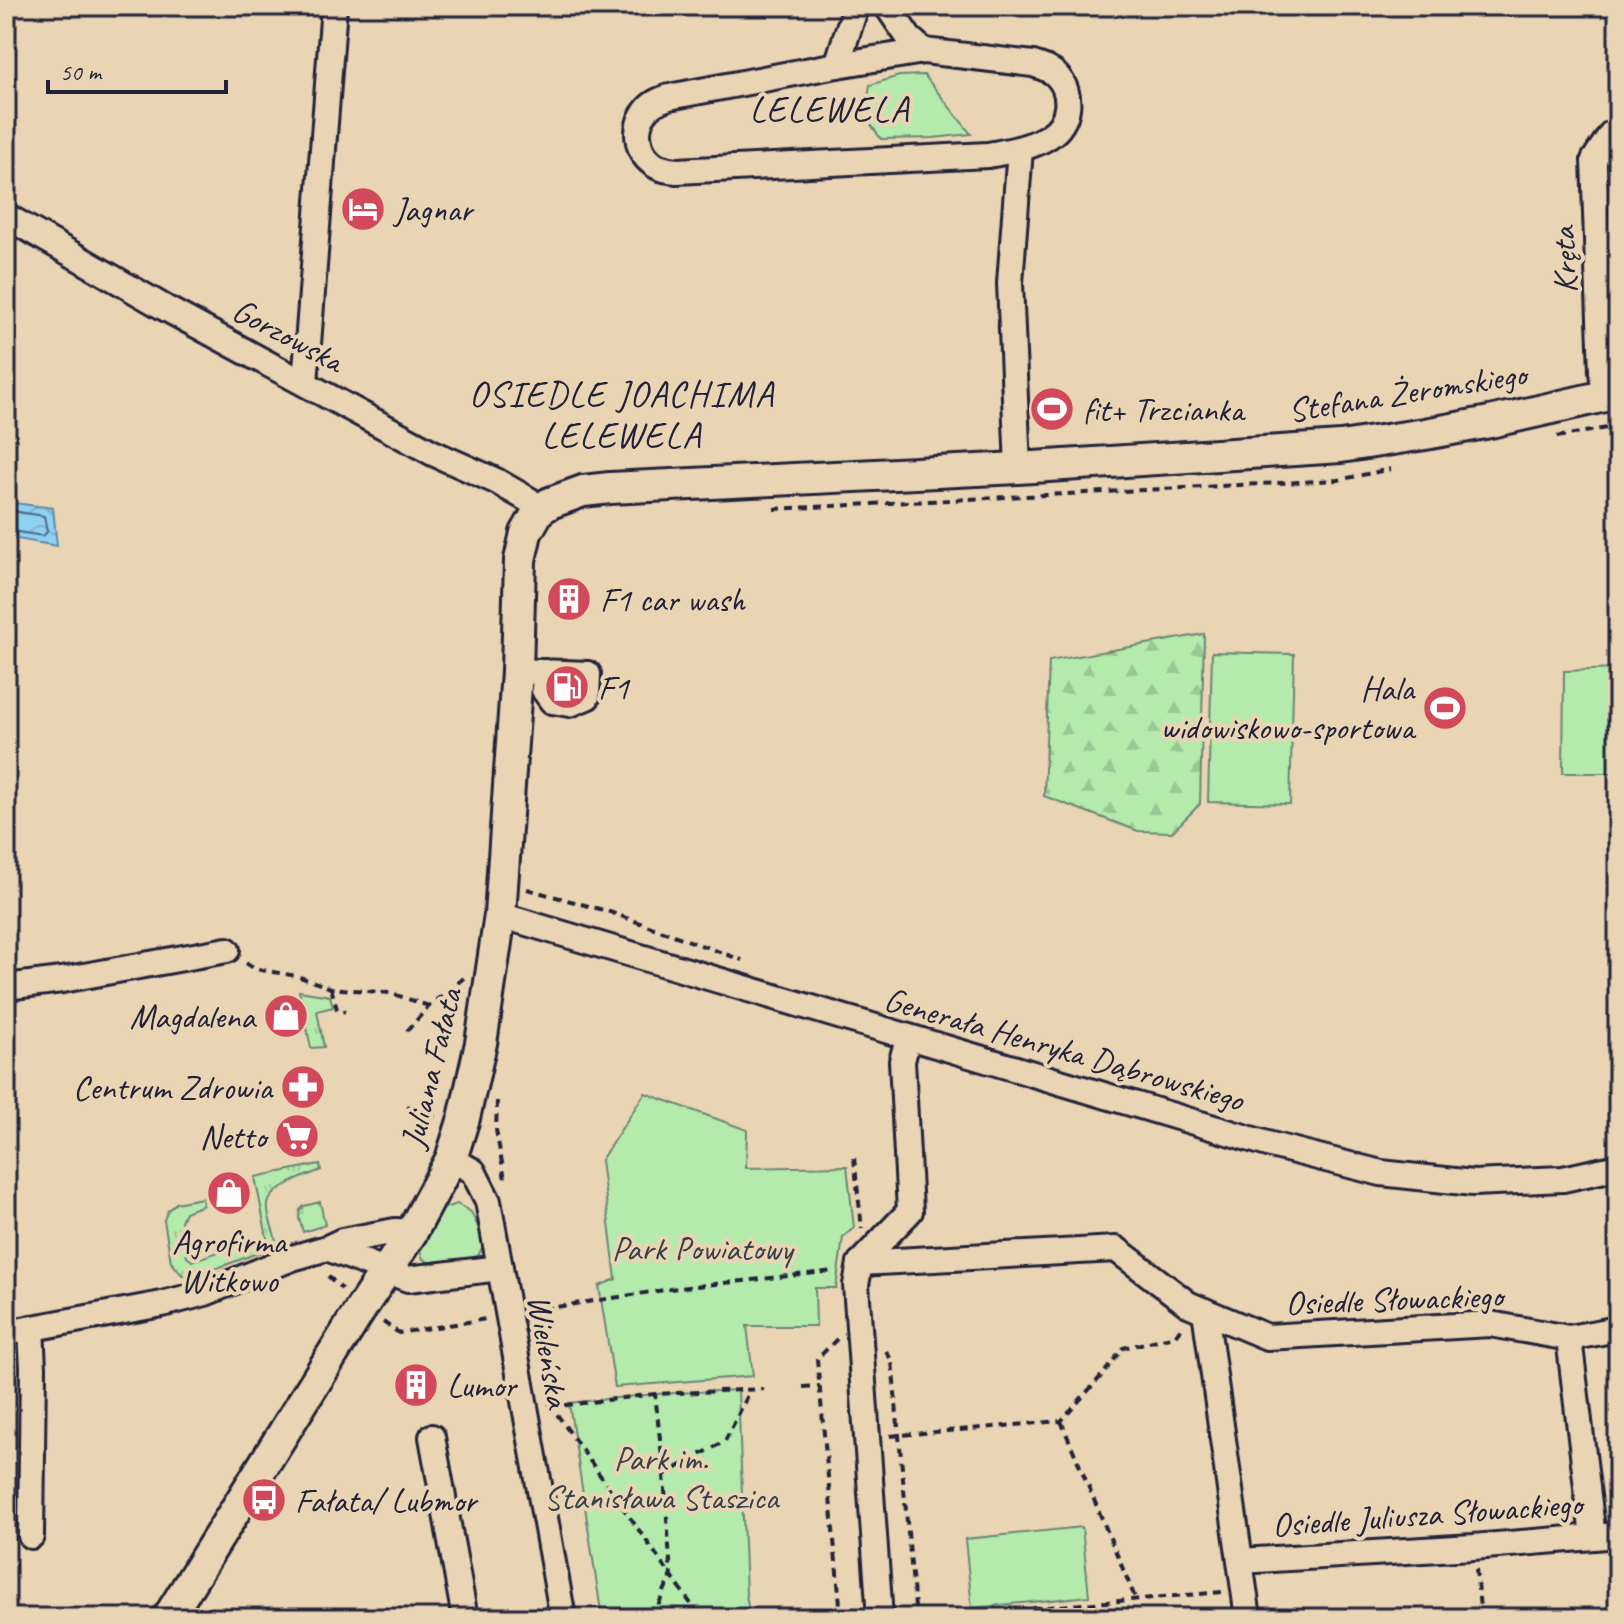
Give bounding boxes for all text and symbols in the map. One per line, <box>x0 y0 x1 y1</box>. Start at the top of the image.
scale bar <box>48 44 226 94</box>
text: 50 m <box>60 57 103 87</box>
district label: LELEWELA <box>750 86 910 132</box>
hotel icon: Jagnar <box>339 185 387 233</box>
place label: Jagnar <box>392 188 475 231</box>
street label: Kręta <box>1541 224 1587 294</box>
street label: Gorzowska <box>225 288 353 383</box>
street label: Stefana Żeromskiego <box>1285 351 1533 432</box>
district label: OSIEDLE JOACHIMA LELEWELA <box>469 371 775 458</box>
sports icon: fit+ Trzcianka <box>1028 385 1076 433</box>
place label: fit+ Trzcianka <box>1083 388 1246 431</box>
building icon: F1 car wash <box>545 575 593 623</box>
place label: F1 car wash <box>600 578 746 621</box>
fuel station icon: F1 <box>543 663 591 711</box>
place label: F1 <box>598 666 630 709</box>
place label: Hala widowiskowo-sportowa <box>1160 667 1417 749</box>
sports icon: Hala widowiskowo-sportowa <box>1421 684 1469 732</box>
street label: Generała Henryka Dąbrowskiego <box>880 977 1250 1121</box>
street label: Juliana Fałata <box>390 982 472 1154</box>
shop icon: Magdalena <box>262 992 310 1040</box>
place label: Magdalena <box>130 995 257 1038</box>
pharmacy icon: Centrum Zdrowia <box>279 1063 327 1111</box>
place label: Centrum Zdrowia <box>73 1066 274 1109</box>
supermarket icon: Netto <box>273 1112 321 1160</box>
place label: Netto <box>200 1115 270 1158</box>
shop icon: Agrofirma Witkowo <box>205 1169 253 1217</box>
place label: Agrofirma Witkowo <box>172 1220 288 1302</box>
park label: Park Powiatowy <box>612 1227 796 1270</box>
street label: Osiedle Słowackiego <box>1285 1274 1507 1324</box>
street label: Wieleńska <box>518 1291 580 1413</box>
building icon: Lumor <box>392 1361 440 1409</box>
place label: Lumor <box>447 1364 519 1407</box>
park label: Park im. Stanisława Staszica <box>544 1437 781 1519</box>
bus stop icon: Fałata/ Lubmor <box>240 1476 288 1524</box>
place label: Fałata/ Lubmor <box>295 1479 479 1522</box>
street label: Osiedle Juliusza Słowackiego <box>1271 1481 1587 1546</box>

